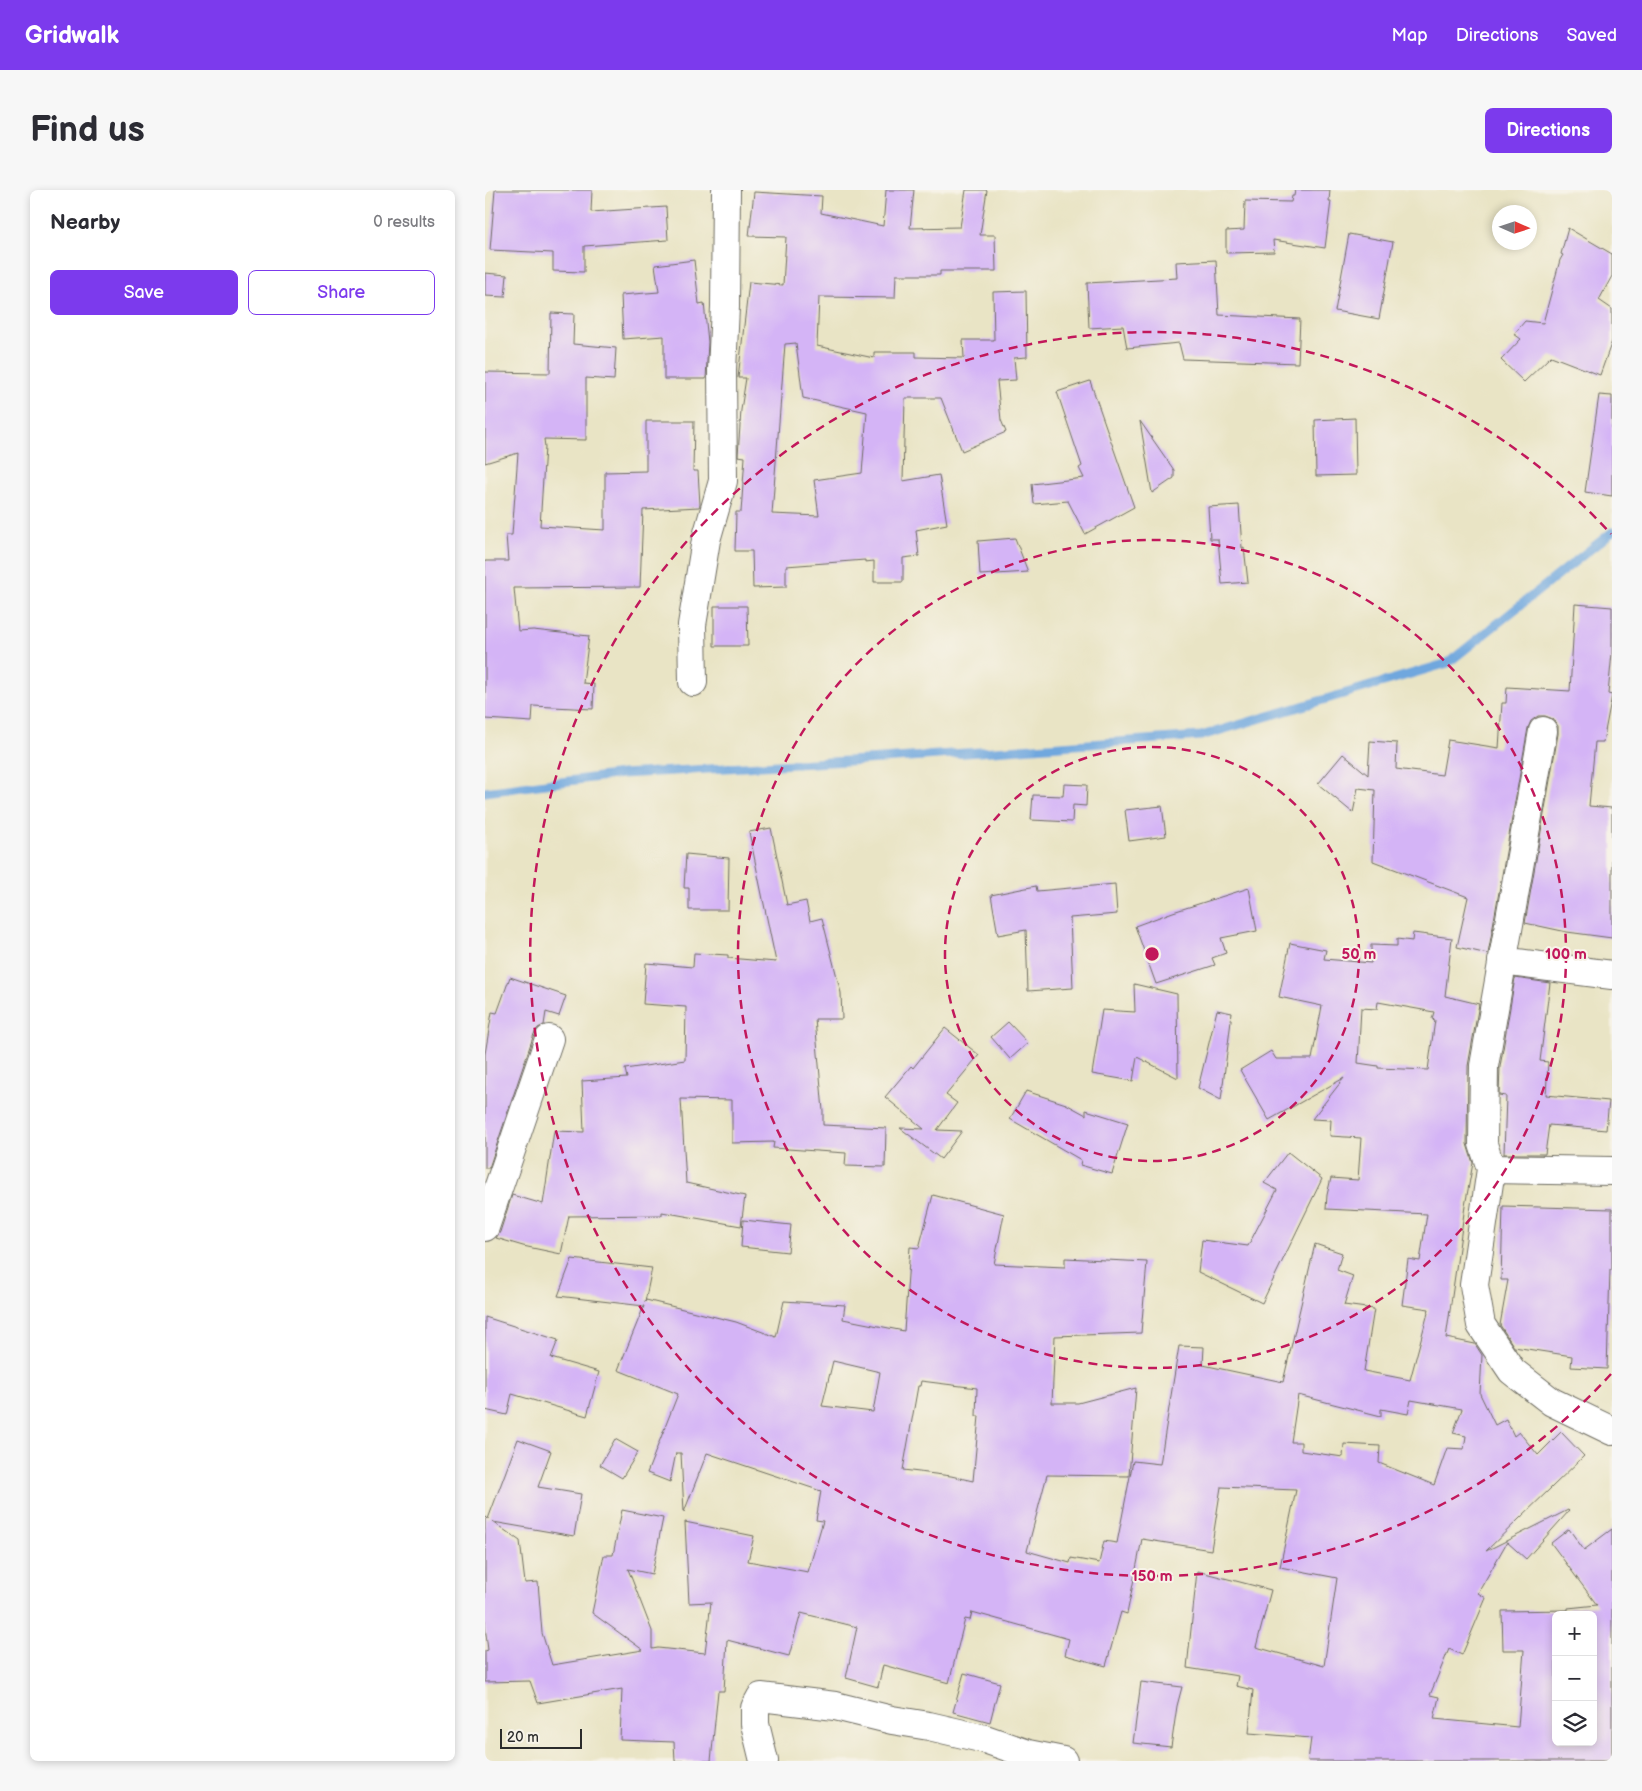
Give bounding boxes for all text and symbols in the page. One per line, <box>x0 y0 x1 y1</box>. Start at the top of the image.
text: Gridwalk <box>25 21 119 50</box>
text: Map <box>1392 25 1428 46</box>
text: Directions <box>1456 25 1538 46</box>
text: Saved <box>1566 25 1617 46</box>
button: Directions <box>1485 108 1612 153</box>
text: Find us <box>30 109 145 152</box>
north arrow <box>1492 205 1537 250</box>
text: Nearby <box>50 210 120 235</box>
text: 0 results <box>373 213 435 232</box>
button: Save <box>50 270 238 315</box>
button: Share <box>248 270 435 315</box>
centre of rings <box>1143 945 1161 963</box>
text: 50 m <box>1342 945 1377 964</box>
text: 100 m <box>1545 945 1587 964</box>
text: 150 m <box>1131 1567 1173 1586</box>
map controls <box>1552 1611 1597 1746</box>
button: + <box>1552 1611 1597 1656</box>
button: − <box>1552 1656 1597 1701</box>
button: layers <box>1552 1701 1597 1746</box>
scale bar <box>500 1726 583 1749</box>
text: 20 m <box>507 1729 539 1746</box>

